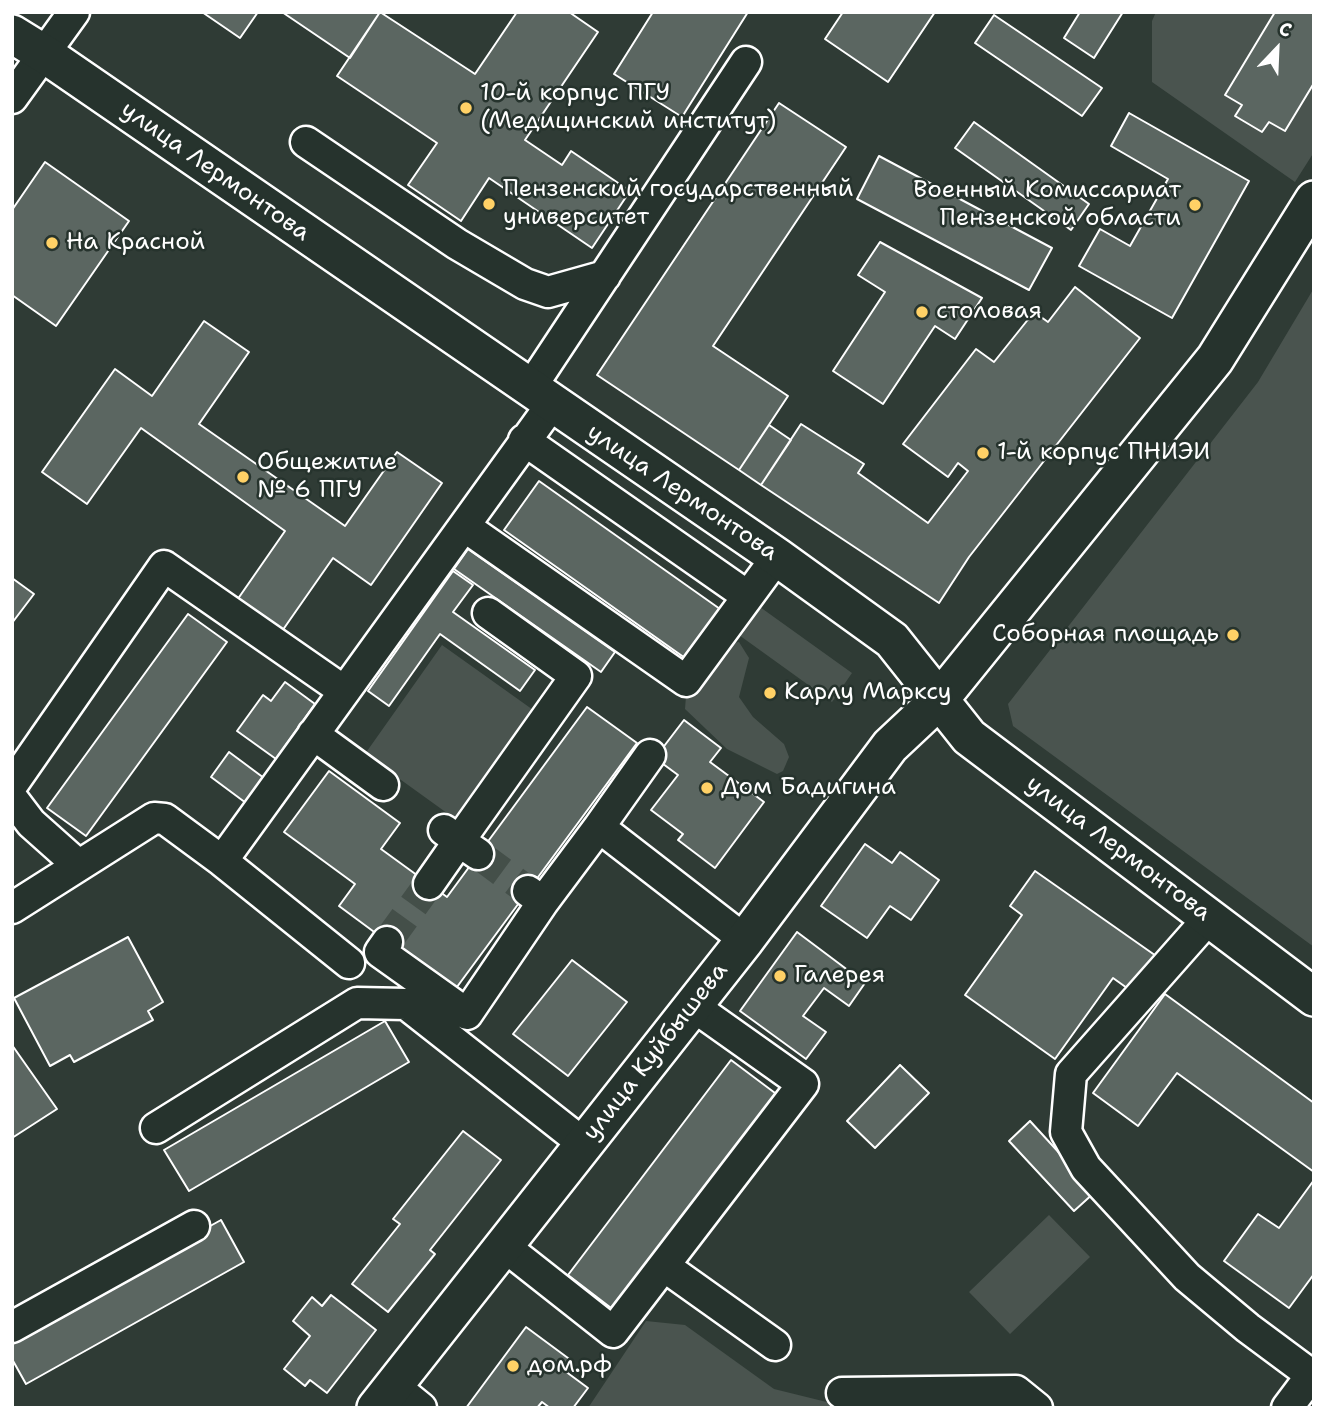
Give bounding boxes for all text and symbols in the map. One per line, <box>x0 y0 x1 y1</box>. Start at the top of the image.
north arrow <box>1242 14 1312 84</box>
text: С <box>1275 15 1296 43</box>
place label: 10-й корпус ПГУ (Медицинский институт) <box>480 80 776 136</box>
street label: улица Лермонтова <box>115 96 315 248</box>
marker: 10-й корпус ПГУ (Медицинский институт) <box>458 100 474 116</box>
place label: Пензенский государственный университет <box>503 176 853 232</box>
place label: Военный Комиссариат Пензенской области <box>913 177 1181 233</box>
marker: Пензенский государственный университет <box>481 196 497 212</box>
marker: Военный Комиссариат Пензенской области <box>1187 197 1203 213</box>
place label: На Красной <box>66 229 205 257</box>
marker: На Красной <box>44 235 60 251</box>
place label: столовая <box>936 298 1042 326</box>
marker: столовая <box>914 304 930 320</box>
street label: улица Лермонтова <box>581 418 783 568</box>
place label: 1-й корпус ПНИЭИ <box>997 439 1210 467</box>
marker: 1-й корпус ПНИЭИ <box>975 445 991 461</box>
place label: Общежитие № 6 ПГУ <box>257 449 397 505</box>
marker: Общежитие № 6 ПГУ <box>235 469 251 485</box>
place label: Соборная площадь <box>992 621 1219 649</box>
marker: Соборная площадь <box>1225 627 1241 643</box>
place label: Карлу Марксу <box>784 679 952 707</box>
marker: Карлу Марксу <box>762 685 778 701</box>
street label: улица Лермонтова <box>1020 770 1216 928</box>
place label: Дом Бадигина <box>721 774 896 802</box>
marker: Дом Бадигина <box>699 780 715 796</box>
street label: улица Куйбышева <box>577 957 735 1147</box>
place label: Галерея <box>794 962 885 990</box>
marker: Галерея <box>772 968 788 984</box>
place label: дом.рф <box>527 1352 612 1380</box>
marker: дом.рф <box>505 1358 521 1374</box>

